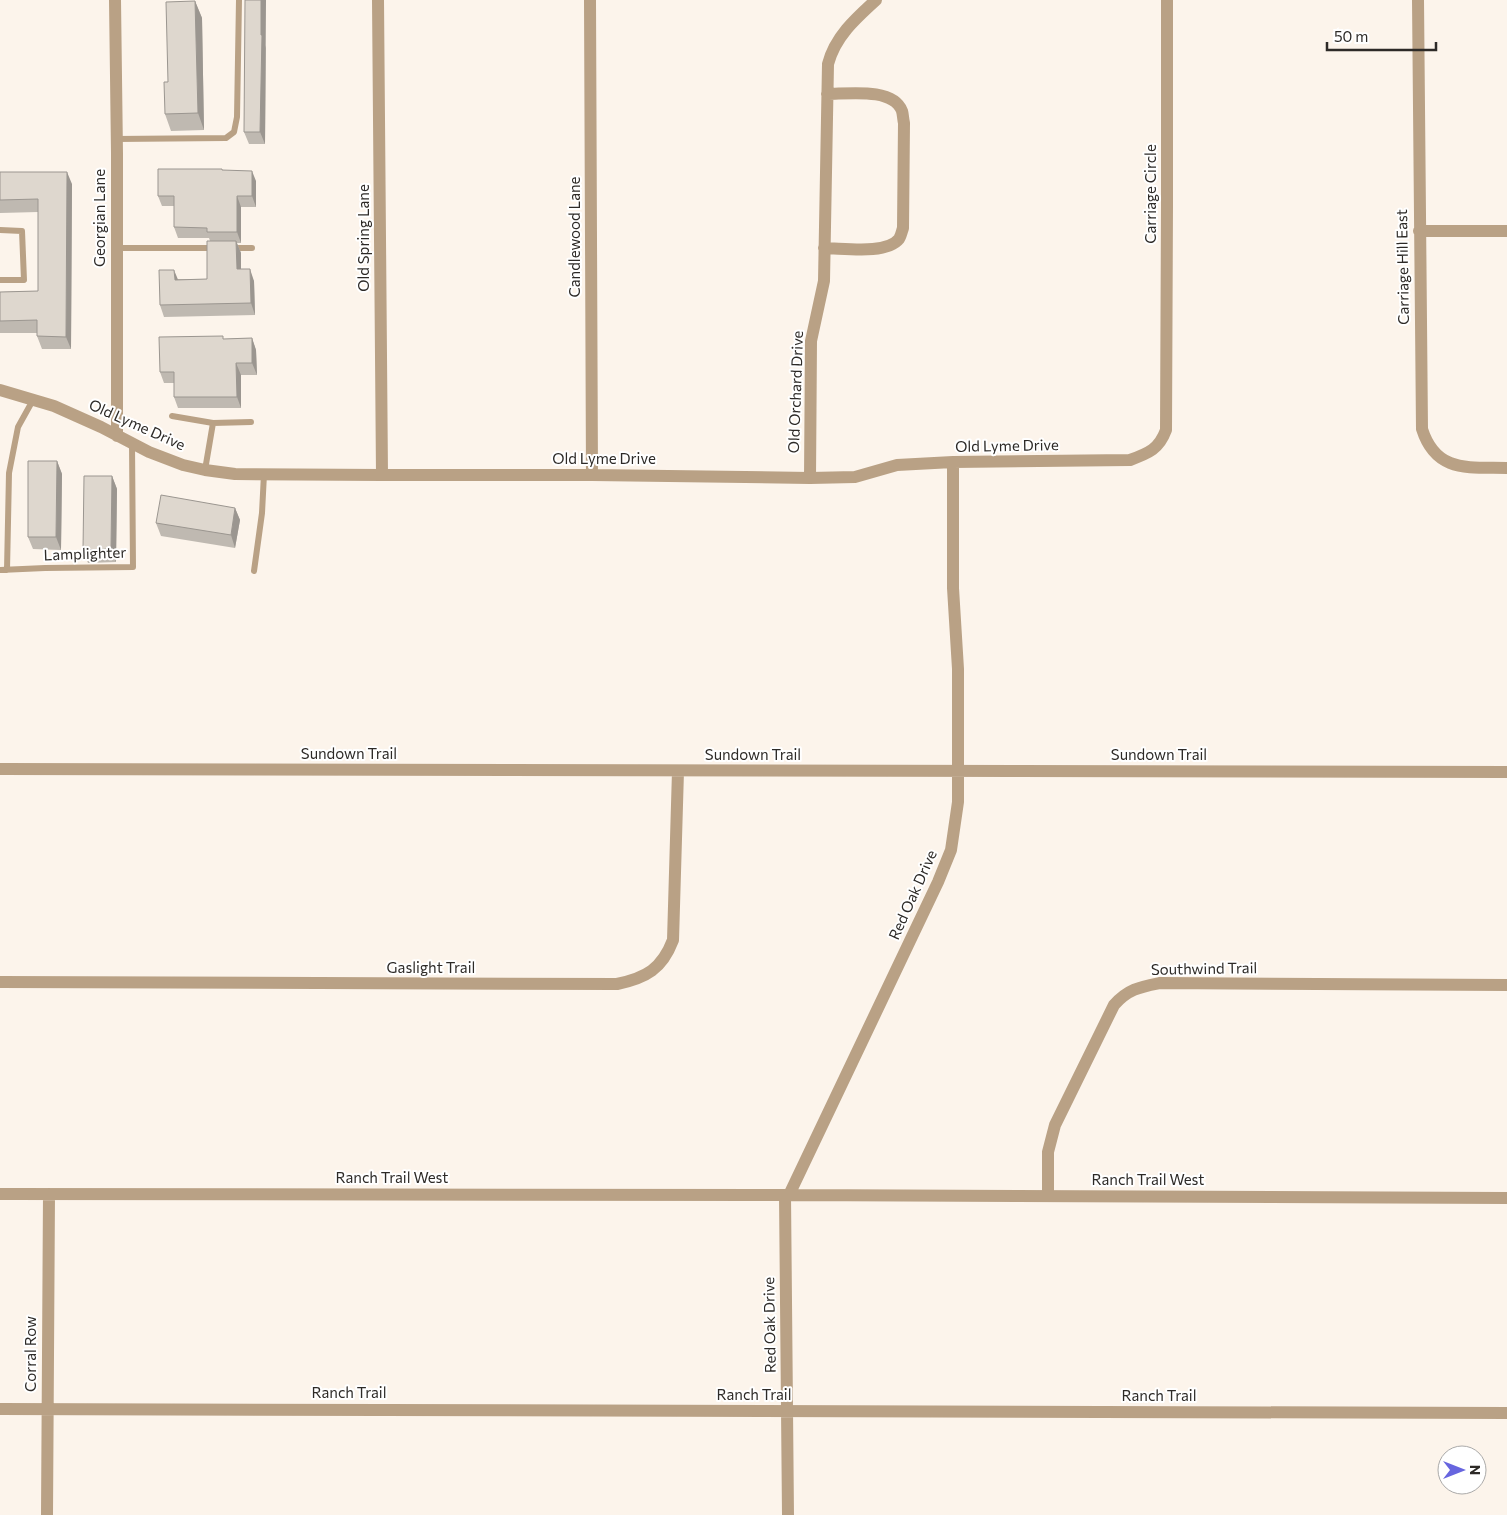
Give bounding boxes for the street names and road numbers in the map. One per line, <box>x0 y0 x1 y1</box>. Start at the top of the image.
street label: Carriage Circle <box>1141 144 1159 244</box>
street label: Georgian Lane <box>90 169 108 267</box>
street label: Candlewood Lane <box>565 176 583 298</box>
street label: Old Spring Lane <box>354 184 372 292</box>
street label: Carriage Hill East <box>1392 209 1412 325</box>
street label: Old Orchard Drive <box>784 330 806 454</box>
street label: Old Lyme Drive <box>86 395 188 453</box>
street label: Old Lyme Drive <box>955 435 1059 455</box>
street label: Old Lyme Drive <box>552 449 656 467</box>
street label: Lamplighter <box>43 543 127 563</box>
street label: Sundown Trail <box>301 744 397 762</box>
street label: Sundown Trail <box>705 745 801 763</box>
street label: Sundown Trail <box>1111 745 1207 763</box>
street label: Red Oak Drive <box>884 847 940 942</box>
street label: Gaslight Trail <box>387 958 475 976</box>
street label: Southwind Trail <box>1151 958 1257 978</box>
street label: Ranch Trail West <box>335 1168 449 1186</box>
street label: Ranch Trail West <box>1091 1170 1205 1188</box>
street label: Red Oak Drive <box>759 1277 779 1373</box>
street label: Corral Row <box>21 1316 39 1392</box>
street label: Ranch Trail <box>311 1383 387 1401</box>
street label: Ranch Trail <box>716 1385 792 1403</box>
street label: Ranch Trail <box>1121 1386 1197 1404</box>

